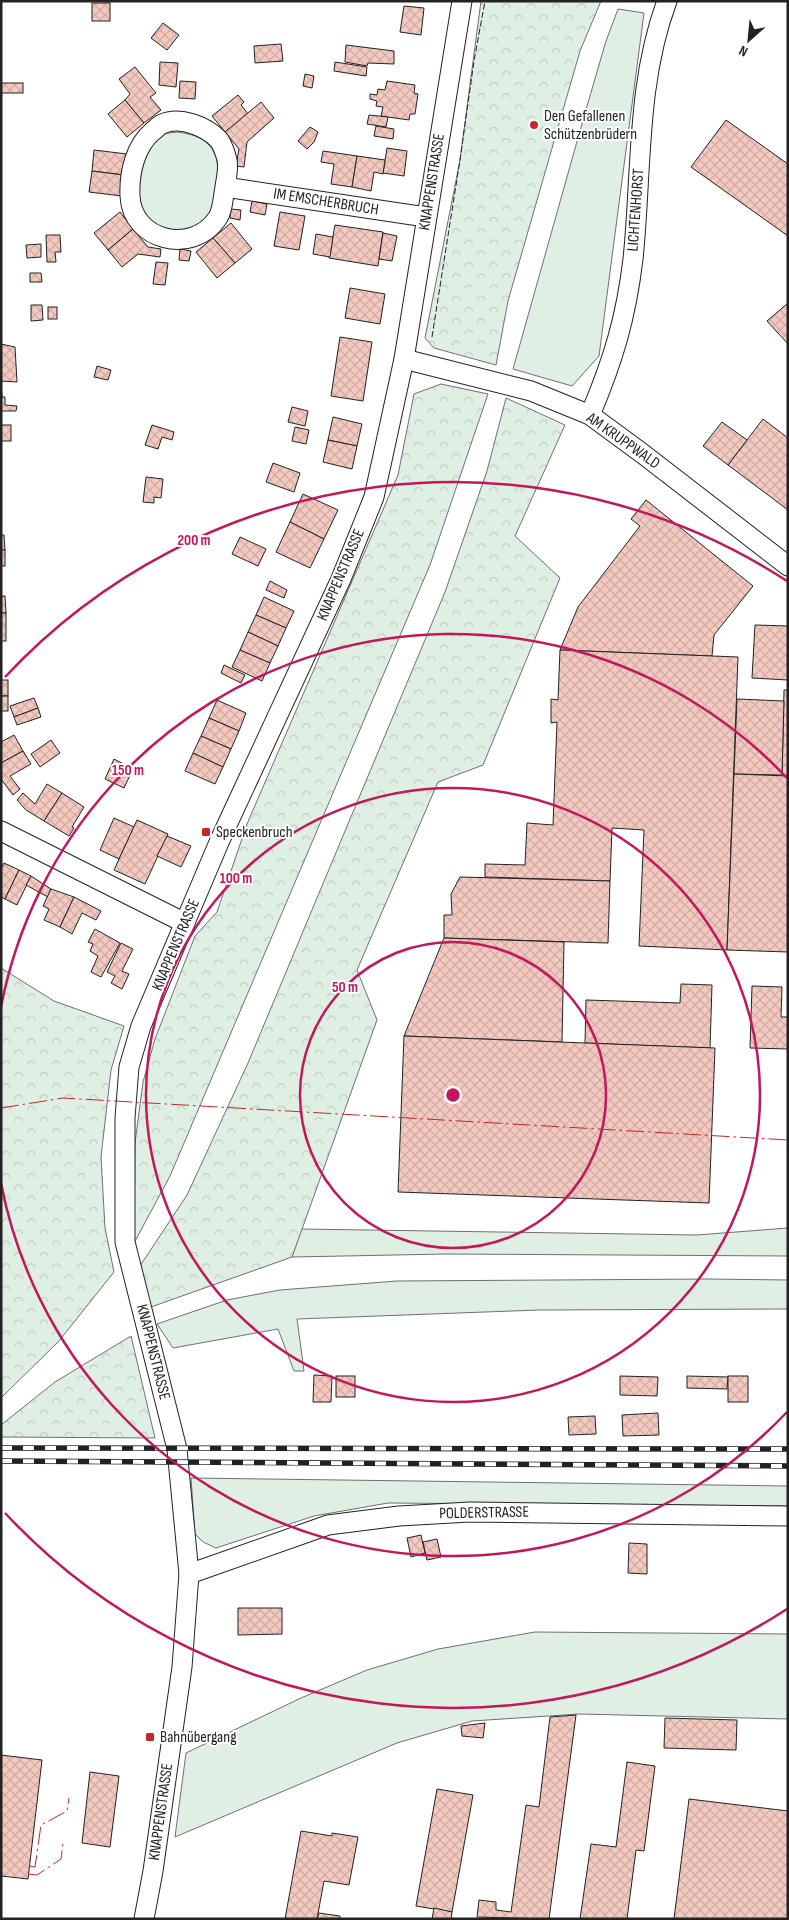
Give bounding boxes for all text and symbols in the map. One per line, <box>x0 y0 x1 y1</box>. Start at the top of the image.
north arrow <box>724 15 774 65</box>
text: N <box>736 42 751 60</box>
place label: Den Gefallenen Schützenbrüdern <box>544 107 637 144</box>
marker: Den Gefallenen Schützenbrüdern <box>528 119 540 131</box>
street label: KNAPPENSTRASSE <box>415 132 449 232</box>
street label: LICHTENHORST <box>624 167 648 252</box>
street label: IM EMSCHERBRUCH <box>272 184 380 220</box>
street label: AM KRUPPWALD <box>582 408 664 473</box>
street label: KNAPPENSTRASSE <box>313 526 369 624</box>
text: 200 m <box>177 531 211 550</box>
text: 150 m <box>112 761 144 780</box>
place label: Speckenbruch <box>216 823 293 842</box>
marker: Speckenbruch <box>200 826 212 838</box>
text: 100 m <box>220 869 252 888</box>
street label: KNAPPENSTRASSE <box>148 896 204 994</box>
text: 50 m <box>332 978 358 997</box>
centre of rings <box>444 1086 462 1104</box>
street label: KNAPPENSTRASSE <box>132 1302 174 1402</box>
street label: POLDERSTRASSE <box>439 1503 529 1523</box>
place label: Bahnübergang <box>160 1728 237 1747</box>
marker: Bahnübergang <box>144 1731 156 1743</box>
street label: KNAPPENSTRASSE <box>145 1762 177 1862</box>

